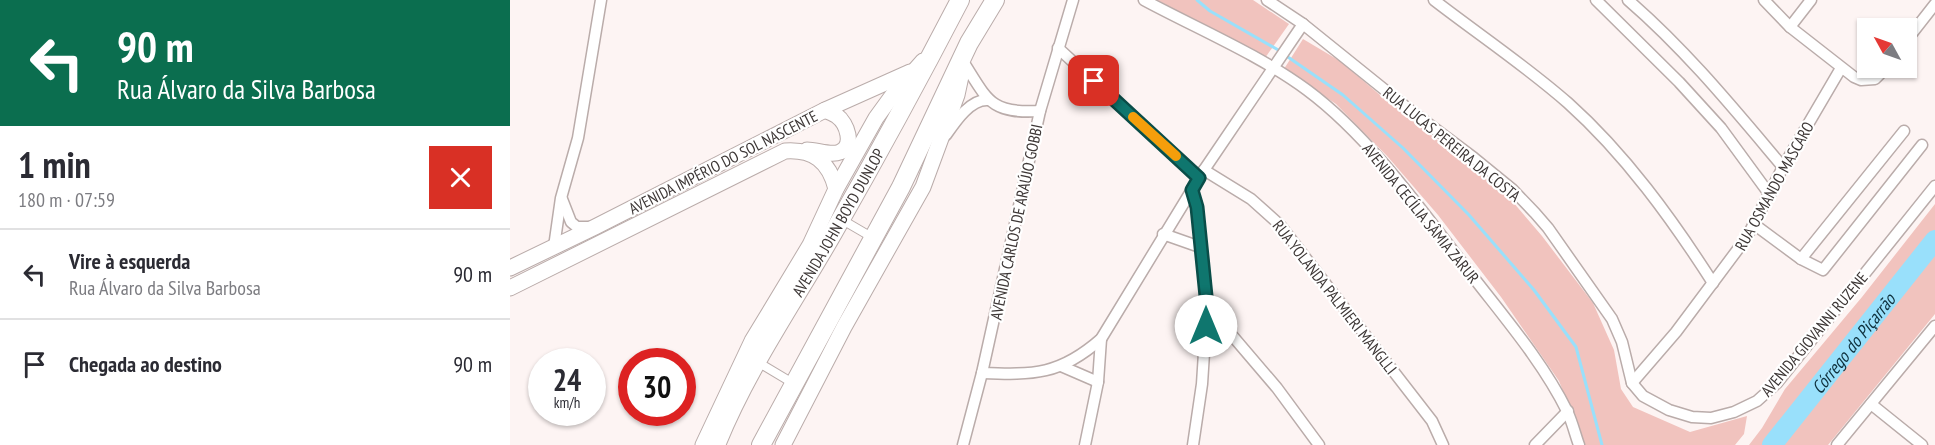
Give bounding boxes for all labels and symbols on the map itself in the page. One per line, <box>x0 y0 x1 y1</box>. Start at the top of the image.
north arrow <box>1857 18 1917 78</box>
pin <box>1068 55 1119 106</box>
street label: RUA LUCAS PEREIRA DA COSTA <box>1379 82 1525 206</box>
street label: AVENIDA IMPÉRIO DO SOL NASCENTE <box>625 106 821 218</box>
street label: RUA OSMANDO MASCARO <box>1730 118 1818 254</box>
street label: AVENIDA CARLOS DE ARAÚJO GOBBI <box>985 122 1047 322</box>
street label: AVENIDA CECÍLIA SÂMIA ZARUR <box>1358 139 1484 287</box>
street label: AVENIDA JOHN BOYD DUNLOP <box>788 145 888 300</box>
street label: RUA YOLANDA PALMIERI MANGLLI <box>1269 216 1401 378</box>
street label: AVENIDA GIOVANNI RUZENE <box>1756 268 1872 400</box>
water label: Córrego do Piçarrão <box>1806 287 1901 398</box>
position arrow <box>1174 294 1238 358</box>
speed limit sign: 30 <box>618 348 696 426</box>

